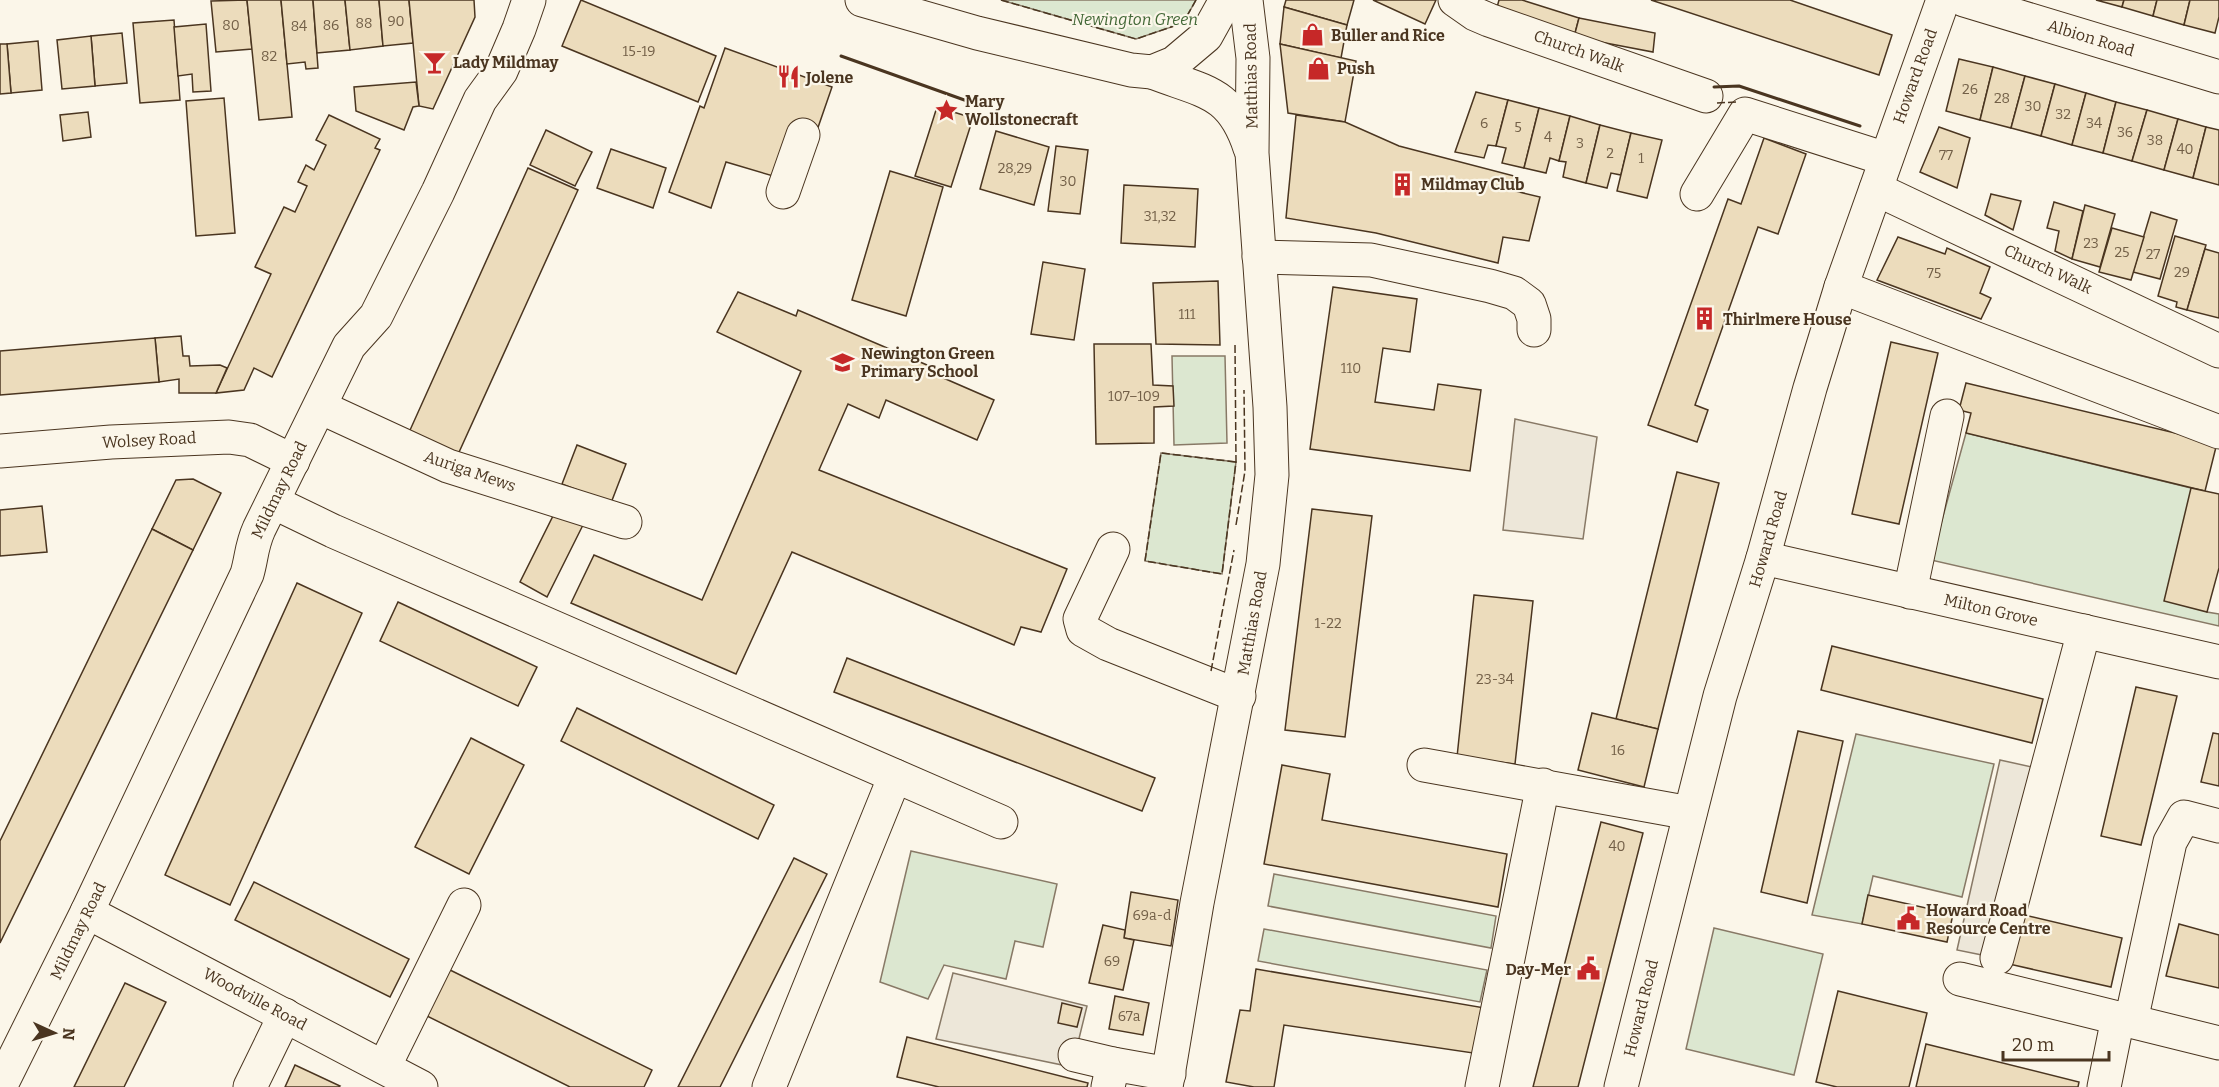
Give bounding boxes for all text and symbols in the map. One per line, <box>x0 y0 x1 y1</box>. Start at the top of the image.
park label: Newington Green <box>1072 10 1198 29</box>
house number: 90 <box>387 13 405 30</box>
house number: 88 <box>356 15 372 32</box>
street label: Albion Road <box>2045 16 2137 60</box>
house number: 80 <box>222 17 240 34</box>
house number: 86 <box>323 17 339 34</box>
house number: 84 <box>291 18 307 35</box>
street label: Matthias Road <box>1241 22 1261 129</box>
shop icon: Buller and Rice <box>1300 22 1326 48</box>
street label: Howard Road <box>1889 25 1941 126</box>
place label: Buller and Rice <box>1331 26 1445 45</box>
street label: Church Walk <box>1531 26 1627 76</box>
house number: 15-19 <box>623 43 655 60</box>
house number: 82 <box>261 48 277 65</box>
bar icon: Lady Mildmay <box>422 49 448 75</box>
place label: Lady Mildmay <box>453 53 558 72</box>
shop icon: Push <box>1306 55 1332 81</box>
place label: Push <box>1337 59 1375 78</box>
restaurant icon: Jolene <box>775 64 801 90</box>
place label: Jolene <box>805 68 854 87</box>
house number: 26 <box>1962 81 1978 98</box>
house number: 28 <box>1994 90 2010 107</box>
place label: Mary Wollstonecraft <box>965 92 1079 129</box>
place icon: Mary Wollstonecraft <box>934 97 960 123</box>
house number: 30 <box>2025 98 2041 115</box>
house number: 32 <box>2055 106 2071 123</box>
house number: 6 <box>1480 115 1488 132</box>
house number: 34 <box>2086 115 2102 132</box>
house number: 5 <box>1514 119 1522 136</box>
house number: 36 <box>2117 124 2133 141</box>
house number: 4 <box>1544 129 1552 146</box>
house number: 38 <box>2147 132 2163 149</box>
house number: 3 <box>1576 135 1584 152</box>
house number: 40 <box>2176 141 2194 158</box>
house number: 2 <box>1606 145 1614 162</box>
house number: 77 <box>1939 147 1953 164</box>
house number: 1 <box>1638 150 1644 167</box>
house number: 28,29 <box>998 160 1032 177</box>
building icon: Mildmay Club <box>1390 171 1416 197</box>
house number: 30 <box>1060 173 1076 190</box>
place label: Mildmay Club <box>1421 175 1525 194</box>
house number: 31,32 <box>1144 208 1176 225</box>
house number: 23 <box>2083 235 2099 252</box>
street label: Church Walk <box>2001 240 2095 298</box>
house number: 25 <box>2114 244 2130 261</box>
house number: 27 <box>2146 246 2160 263</box>
house number: 29 <box>2174 264 2190 281</box>
house number: 75 <box>1927 265 1941 282</box>
house number: 111 <box>1178 306 1196 323</box>
building icon: Thirlmere House <box>1692 306 1718 332</box>
place label: Thirlmere House <box>1723 310 1852 329</box>
place label: Newington Green Primary School <box>861 344 995 381</box>
school or university icon: Newington Green Primary School <box>830 349 856 375</box>
house number: 110 <box>1341 360 1361 377</box>
house number: 107–109 <box>1108 388 1160 405</box>
street label: Wolsey Road <box>101 428 197 452</box>
street label: Mildmay Road <box>247 438 311 542</box>
street label: Auriga Mews <box>422 446 518 496</box>
street label: Howard Road <box>1745 488 1791 589</box>
street label: Matthias Road <box>1233 569 1271 677</box>
street label: Milton Grove <box>1942 590 2040 630</box>
house number: 1-22 <box>1314 615 1342 632</box>
house number: 23-34 <box>1476 671 1514 688</box>
house number: 16 <box>1611 742 1625 759</box>
house number: 40 <box>1608 838 1626 855</box>
street label: Mildmay Road <box>46 879 110 983</box>
place label: Howard Road Resource Centre <box>1926 901 2051 938</box>
public building icon: Howard Road Resource Centre <box>1895 906 1921 932</box>
house number: 69a-d <box>1133 907 1171 924</box>
house number: 69 <box>1104 953 1120 970</box>
public building icon: Day-Mer <box>1576 956 1602 982</box>
street label: Howard Road <box>1620 957 1662 1059</box>
place label: Day-Mer <box>1506 960 1571 979</box>
street label: Woodville Road <box>200 964 311 1035</box>
north arrow <box>24 1003 84 1063</box>
house number: 67a <box>1118 1008 1141 1025</box>
scale bar <box>2003 1024 2110 1062</box>
text: N <box>59 1027 78 1041</box>
text: 20 m <box>2012 1034 2054 1056</box>

